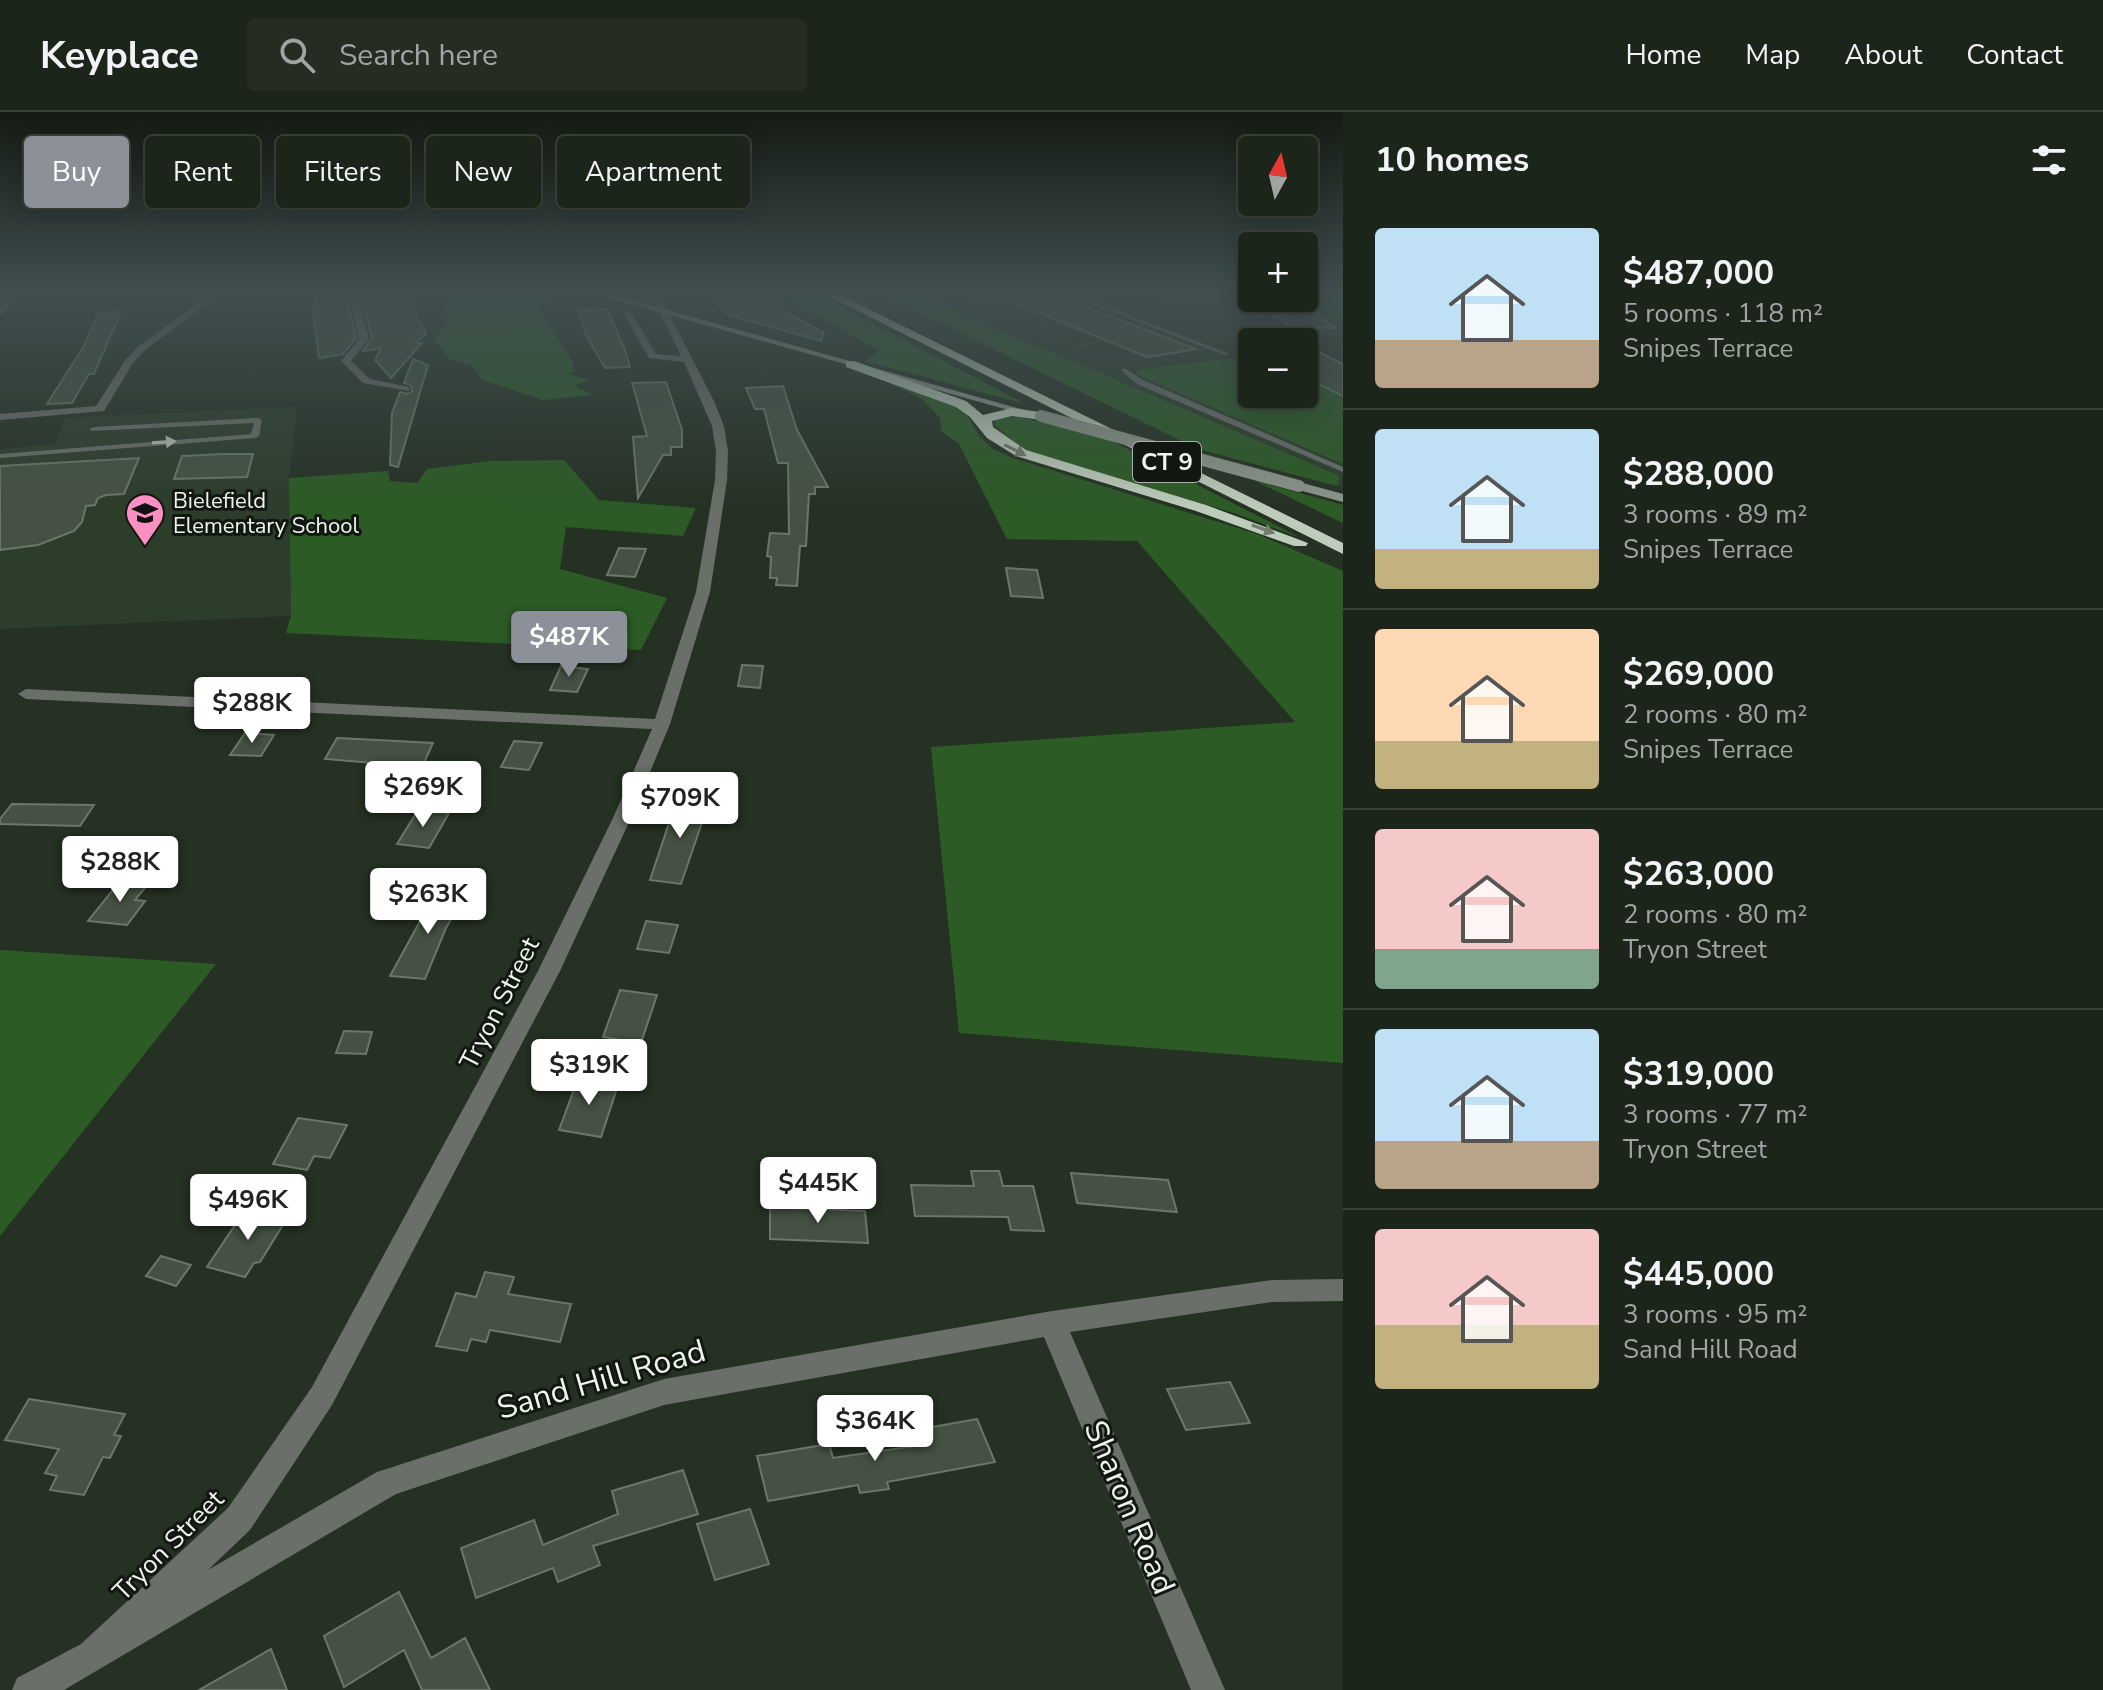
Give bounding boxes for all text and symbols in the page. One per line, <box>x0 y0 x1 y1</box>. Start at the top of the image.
search box <box>247 19 807 91</box>
text: Keyplace <box>40 30 199 81</box>
icon: search <box>275 33 319 77</box>
text: Search here <box>339 35 498 76</box>
text: Home <box>1626 36 1701 74</box>
text: Map <box>1745 36 1800 74</box>
text: About <box>1844 36 1922 74</box>
text: Contact <box>1966 36 2063 74</box>
chip: Buy <box>24 136 129 208</box>
chip: Rent <box>145 136 260 208</box>
chip: Filters <box>276 136 410 208</box>
chip: New <box>426 136 541 208</box>
chip: Apartment <box>557 136 750 208</box>
north arrow <box>1238 136 1318 216</box>
map controls <box>1238 136 1318 408</box>
text: 10 homes <box>1375 137 1529 183</box>
icon: filters <box>2027 138 2071 182</box>
button: + <box>1238 232 1318 312</box>
text: $487,000 <box>1623 250 1774 296</box>
icon: home <box>1439 260 1535 356</box>
text: 5 rooms · 118 m² <box>1623 296 1823 331</box>
button: − <box>1238 328 1318 408</box>
text: Snipes Terrace <box>1623 331 1793 366</box>
one-way arrow <box>152 435 177 448</box>
road number: CT 9 <box>1133 442 1201 482</box>
one-way arrow <box>1004 443 1027 456</box>
text: $288,000 <box>1623 451 1774 497</box>
icon: home <box>1439 461 1535 557</box>
place label: Bielefield Elementary School <box>173 486 359 541</box>
school or university icon: Bielefield Elementary School <box>124 492 166 547</box>
text: 3 rooms · 89 m² <box>1623 497 1807 532</box>
one-way arrow <box>1251 523 1275 536</box>
text: Snipes Terrace <box>1623 532 1793 567</box>
pin: $487K <box>513 611 625 679</box>
text: $487K <box>529 619 609 654</box>
text: $269,000 <box>1623 651 1774 697</box>
icon: home <box>1439 661 1535 757</box>
pin: $288K <box>196 677 308 745</box>
text: $288K <box>212 685 292 720</box>
text: 2 rooms · 80 m² <box>1623 697 1807 732</box>
text: Snipes Terrace <box>1623 732 1793 767</box>
pin: $269K <box>367 761 479 829</box>
text: $269K <box>383 769 463 804</box>
pin: $709K <box>624 772 736 840</box>
text: $709K <box>640 780 720 815</box>
pin: $288K <box>64 836 176 904</box>
text: $288K <box>80 844 160 879</box>
text: $263,000 <box>1623 851 1774 897</box>
icon: home <box>1439 861 1535 957</box>
pin: $263K <box>372 868 484 936</box>
text: $263K <box>388 876 468 911</box>
text: 2 rooms · 80 m² <box>1623 897 1807 932</box>
street label: Tryon Street <box>451 930 548 1075</box>
text: Tryon Street <box>1623 932 1767 967</box>
pin: $319K <box>533 1039 645 1107</box>
text: $319K <box>549 1047 629 1082</box>
text: $319,000 <box>1623 1051 1774 1097</box>
icon: home <box>1439 1061 1535 1157</box>
text: 3 rooms · 77 m² <box>1623 1097 1807 1132</box>
text: Tryon Street <box>1623 1132 1767 1167</box>
pin: $445K <box>762 1157 874 1225</box>
text: $445K <box>778 1165 858 1200</box>
pin: $496K <box>192 1174 304 1242</box>
text: $496K <box>208 1182 288 1217</box>
text: $445,000 <box>1623 1251 1774 1297</box>
icon: home <box>1439 1261 1535 1357</box>
text: 3 rooms · 95 m² <box>1623 1297 1807 1332</box>
street label: Sand Hill Road <box>492 1329 710 1430</box>
text: Sand Hill Road <box>1623 1332 1798 1367</box>
pin: $364K <box>819 1395 931 1463</box>
text: $364K <box>835 1403 915 1438</box>
street label: Sharon Road <box>1074 1414 1185 1601</box>
street label: Tryon Street <box>105 1482 232 1609</box>

